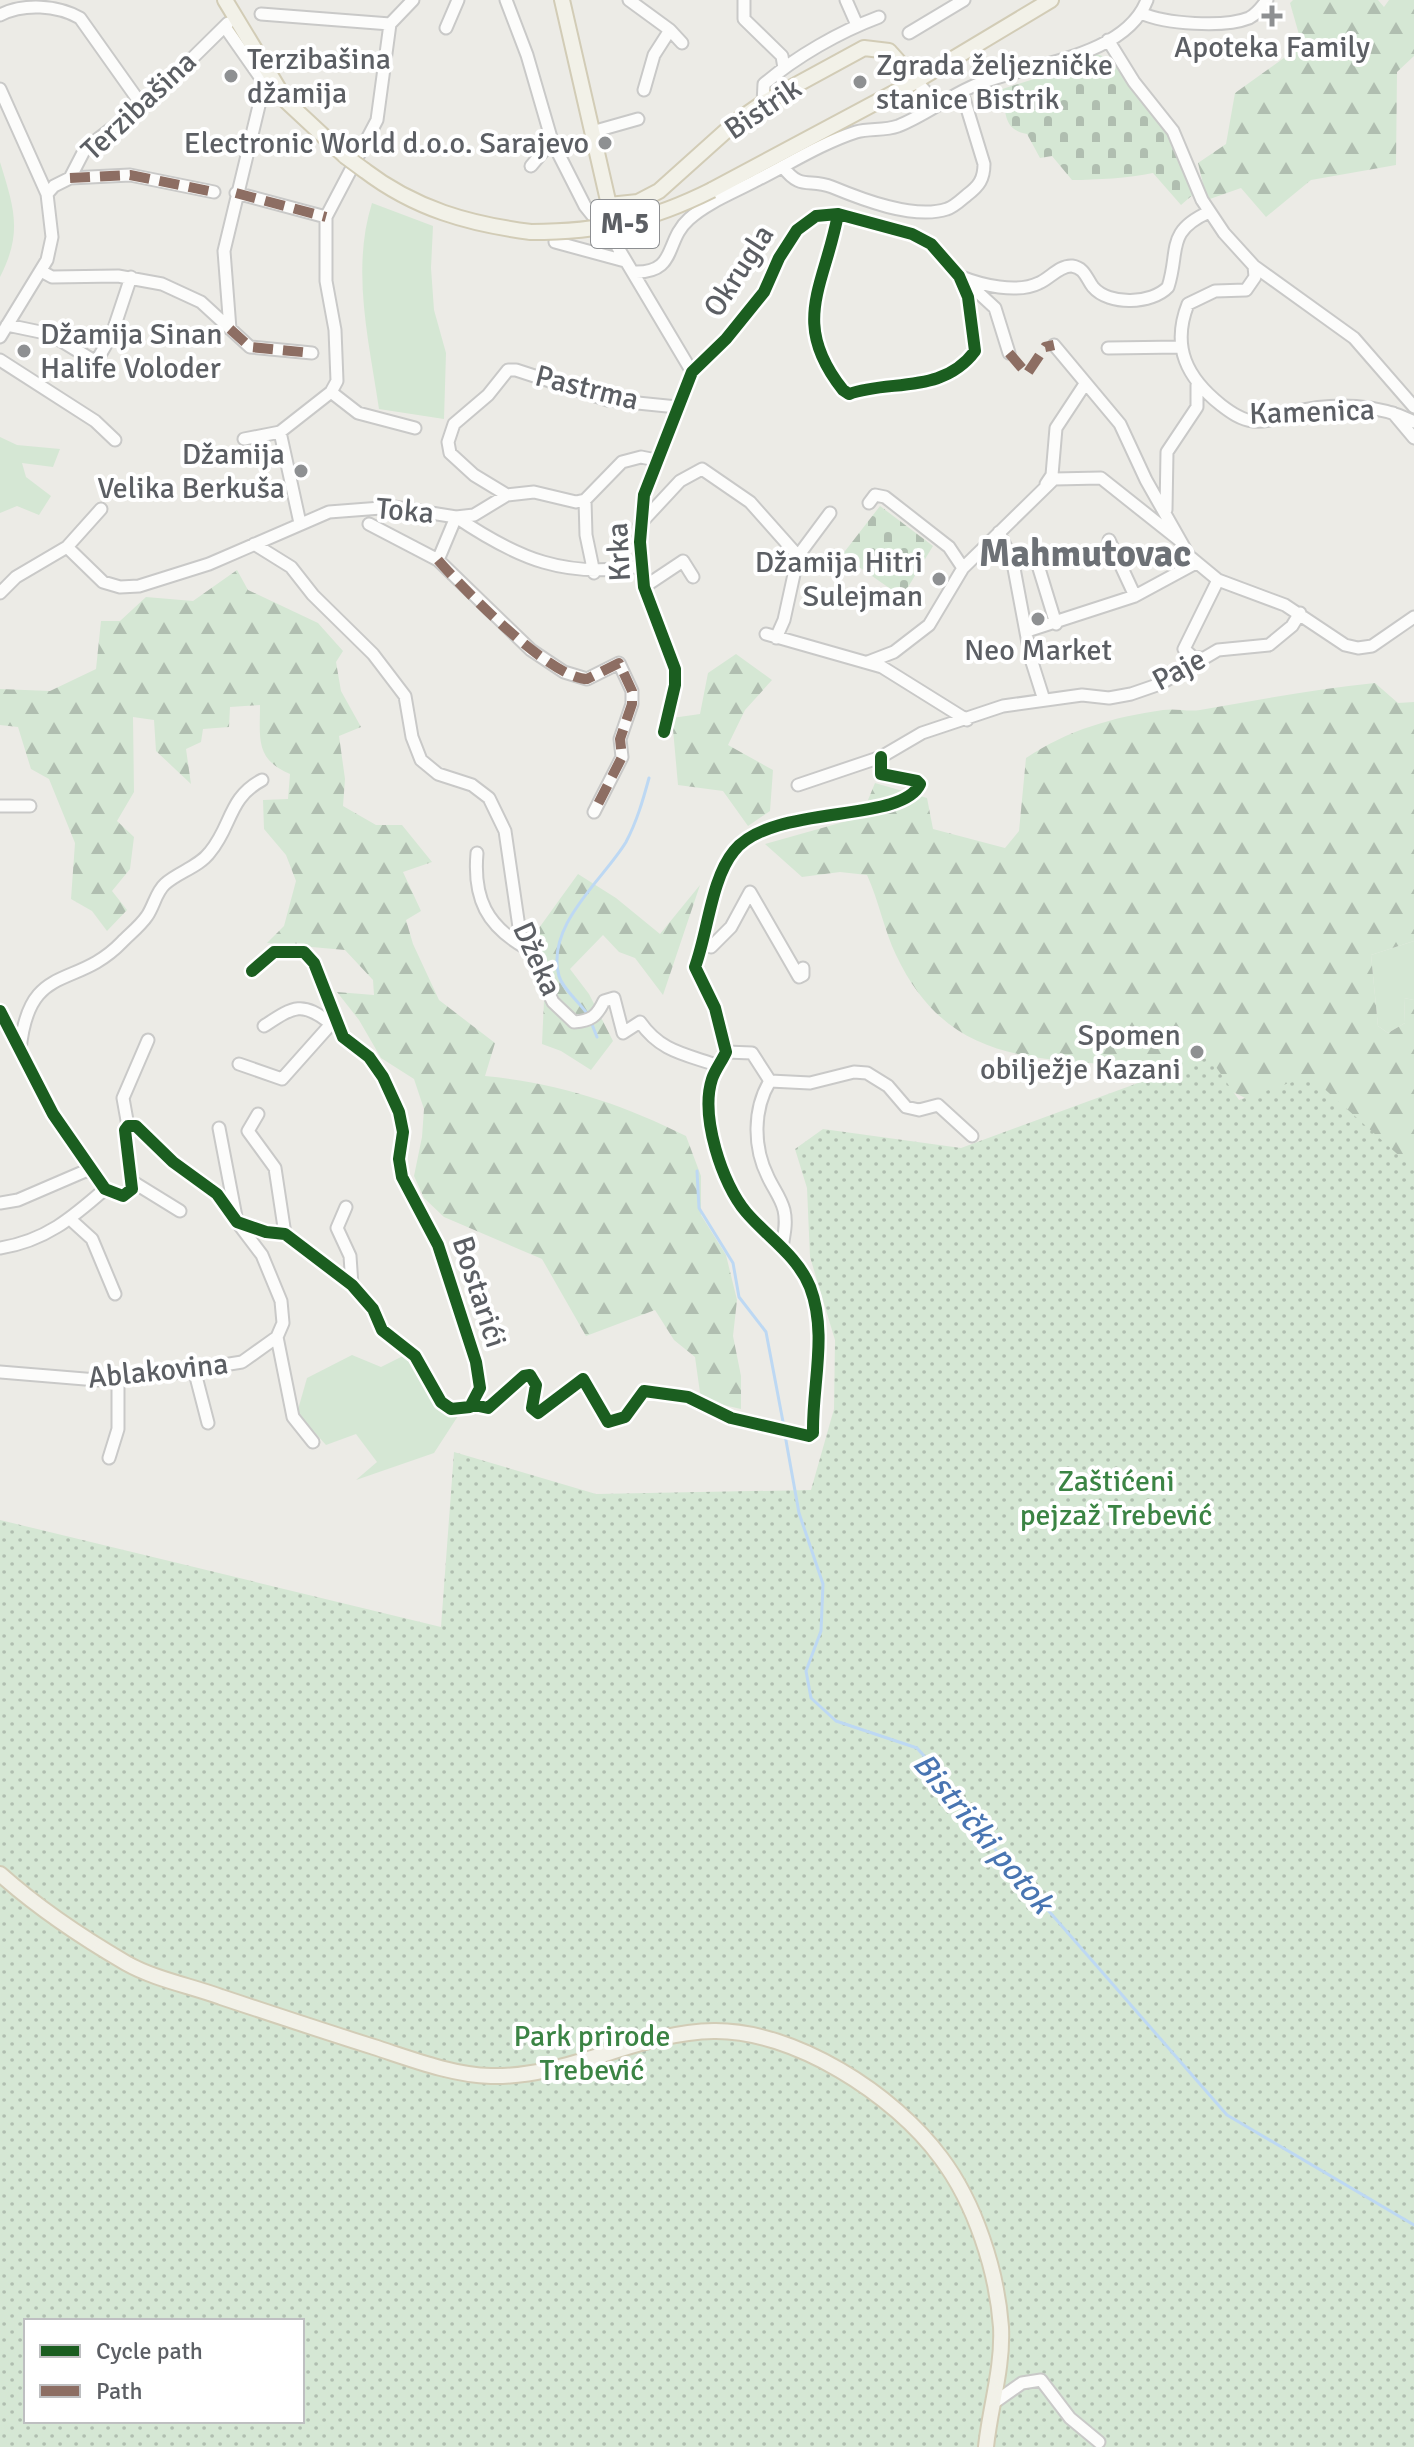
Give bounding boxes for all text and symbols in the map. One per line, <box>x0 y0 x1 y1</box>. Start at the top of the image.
marker: Apoteka Family <box>1263 7 1281 25</box>
place label: Apoteka Family <box>1174 29 1370 66</box>
place label: Terzibašina džamija <box>247 41 391 112</box>
street label: Terzibašina <box>74 43 204 169</box>
place label: Zgrada željezničke stanice Bistrik <box>876 47 1113 118</box>
marker: Terzibašina džamija <box>222 67 240 85</box>
street label: Bistrik <box>718 70 808 148</box>
marker: Zgrada željezničke stanice Bistrik <box>851 73 869 91</box>
place label: Electronic World d.o.o. Sarajevo <box>184 125 589 162</box>
marker: Electronic World d.o.o. Sarajevo <box>596 134 614 152</box>
road number: M-5 <box>591 200 659 248</box>
street label: Okrugla <box>696 218 782 324</box>
place label: Džamija Sinan Halife Voloder <box>40 316 223 387</box>
marker: Džamija Sinan Halife Voloder <box>15 342 33 360</box>
street label: Pastrma <box>531 357 643 419</box>
street label: Kamenica <box>1248 391 1376 433</box>
place label: Džamija Velika Berkuša <box>97 436 285 507</box>
marker: Džamija Velika Berkuša <box>292 462 310 480</box>
street label: Toka <box>374 490 436 532</box>
street label: Krka <box>599 521 639 583</box>
district label: Mahmutovac <box>979 530 1191 577</box>
place label: Džamija Hitri Sulejman <box>755 544 923 615</box>
marker: Džamija Hitri Sulejman <box>930 570 948 588</box>
marker: Neo Market <box>1029 610 1047 628</box>
place label: Neo Market <box>964 632 1112 669</box>
street label: Paje <box>1146 641 1212 699</box>
street label: Džeka <box>504 916 570 1002</box>
place label: Spomen obilježje Kazani <box>980 1017 1181 1088</box>
marker: Spomen obilježje Kazani <box>1188 1043 1206 1061</box>
street label: Bostarići <box>444 1232 514 1352</box>
street label: Ablakovina <box>86 1345 230 1397</box>
park label: Zaštićeni pejzaž Trebević <box>1020 1463 1212 1534</box>
water label: Bistrički potok <box>904 1745 1063 1924</box>
park label: Park prirode Trebević <box>514 2018 670 2089</box>
legend <box>24 2319 304 2423</box>
text: Cycle path <box>96 2336 203 2366</box>
text: Path <box>96 2376 142 2406</box>

